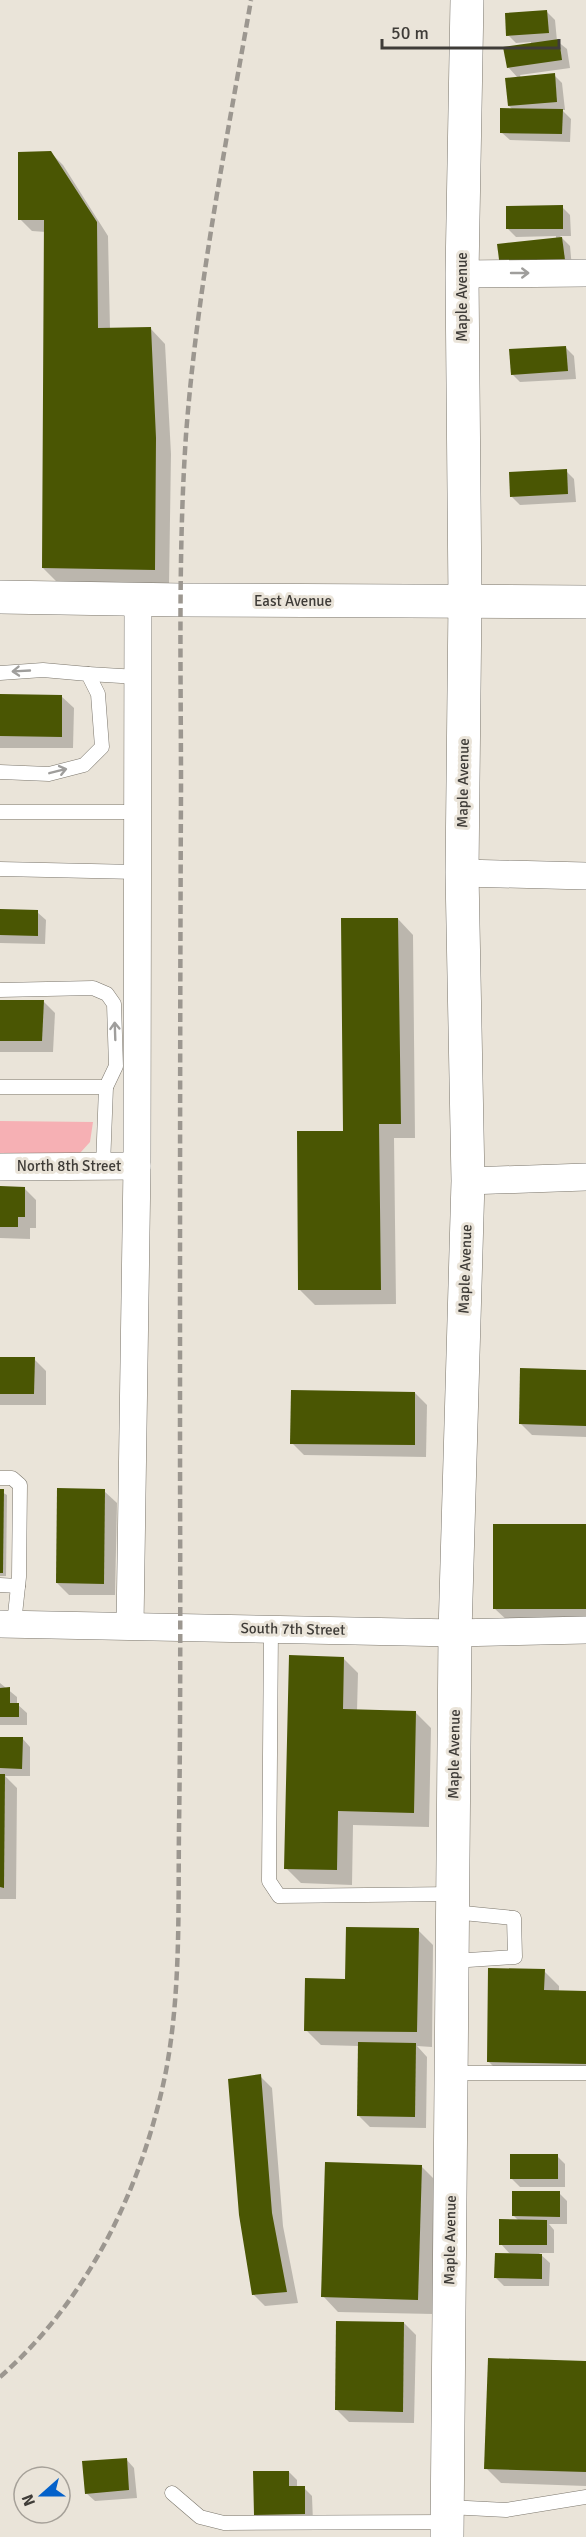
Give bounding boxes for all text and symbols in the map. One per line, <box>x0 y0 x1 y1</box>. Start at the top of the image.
scale bar <box>382 12 559 50</box>
text: 50 m <box>391 22 429 44</box>
street label: Maple Avenue <box>453 252 471 342</box>
one-way arrow <box>510 267 530 279</box>
street label: East Avenue <box>254 592 332 610</box>
one-way arrow <box>11 666 31 677</box>
street label: Maple Avenue <box>453 738 473 828</box>
one-way arrow <box>48 765 67 776</box>
one-way arrow <box>109 1021 121 1041</box>
street label: North 8th Street <box>17 1157 121 1175</box>
street label: Maple Avenue <box>454 1224 476 1314</box>
street label: South 7th Street <box>240 1619 346 1639</box>
street label: Maple Avenue <box>444 1709 464 1799</box>
street label: Maple Avenue <box>440 2195 460 2285</box>
north arrow <box>12 2465 72 2525</box>
text: N <box>18 2491 40 2509</box>

